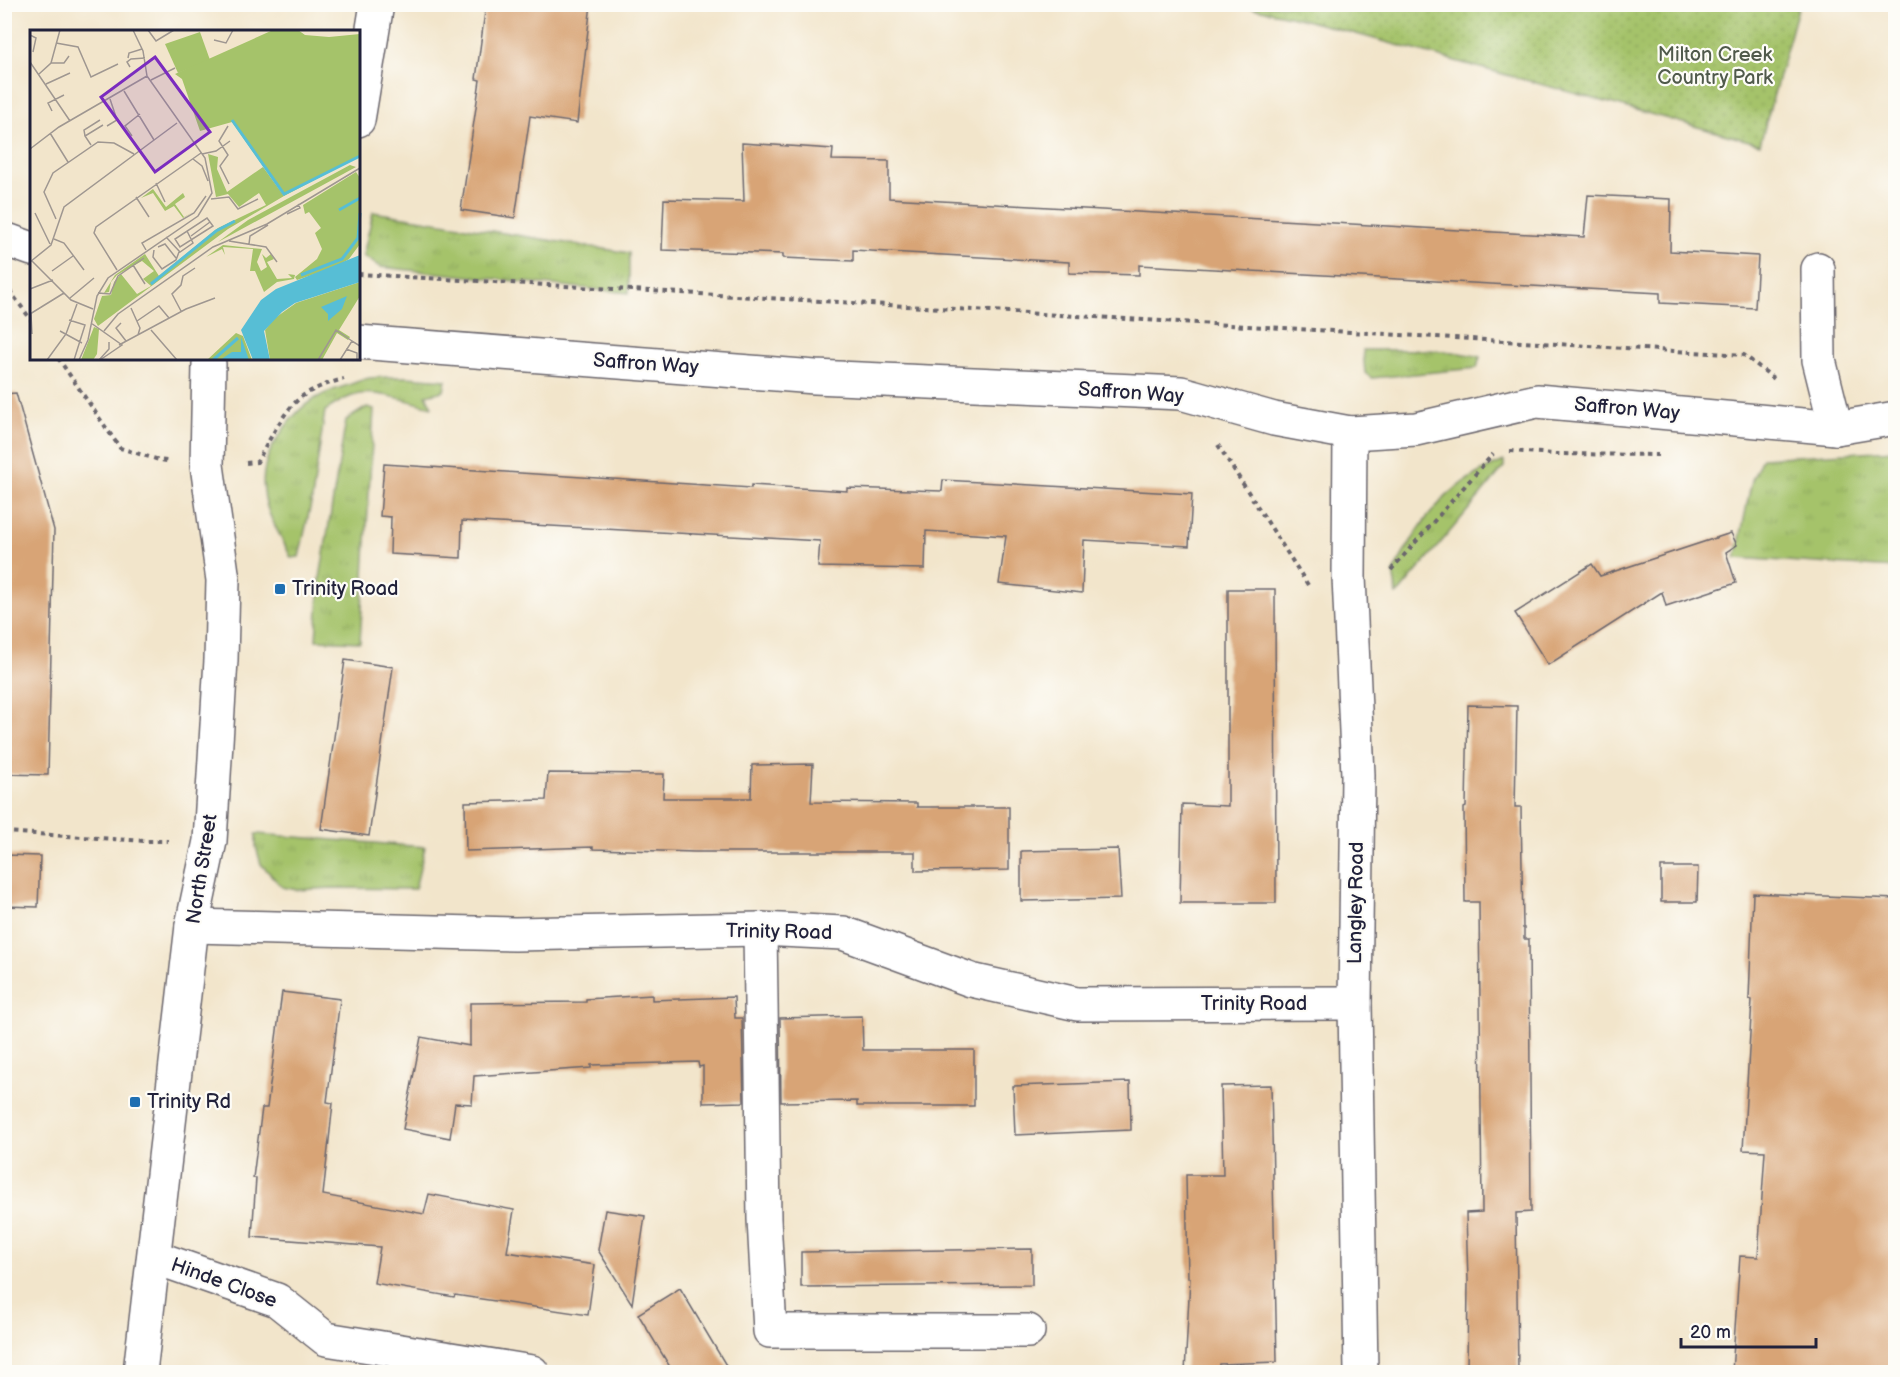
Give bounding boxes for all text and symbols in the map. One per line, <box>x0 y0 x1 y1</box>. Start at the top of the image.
inset map <box>30 30 360 360</box>
park label: Milton Creek Country Park <box>1657 43 1773 90</box>
street label: Saffron Way <box>592 348 700 380</box>
street label: Saffron Way <box>1077 377 1185 409</box>
street label: Saffron Way <box>1573 392 1681 426</box>
place label: Trinity Road <box>292 577 399 601</box>
marker: Trinity Road <box>273 582 287 596</box>
street label: North Street <box>181 812 223 926</box>
street label: Langley Road <box>1343 842 1369 964</box>
street label: Trinity Road <box>726 919 832 945</box>
street label: Trinity Road <box>1201 992 1307 1016</box>
place label: Trinity Rd <box>147 1090 231 1114</box>
marker: Trinity Rd <box>128 1095 142 1109</box>
street label: Hinde Close <box>168 1253 280 1313</box>
scale bar <box>1681 1311 1816 1349</box>
text: 20 m <box>1690 1322 1731 1343</box>

